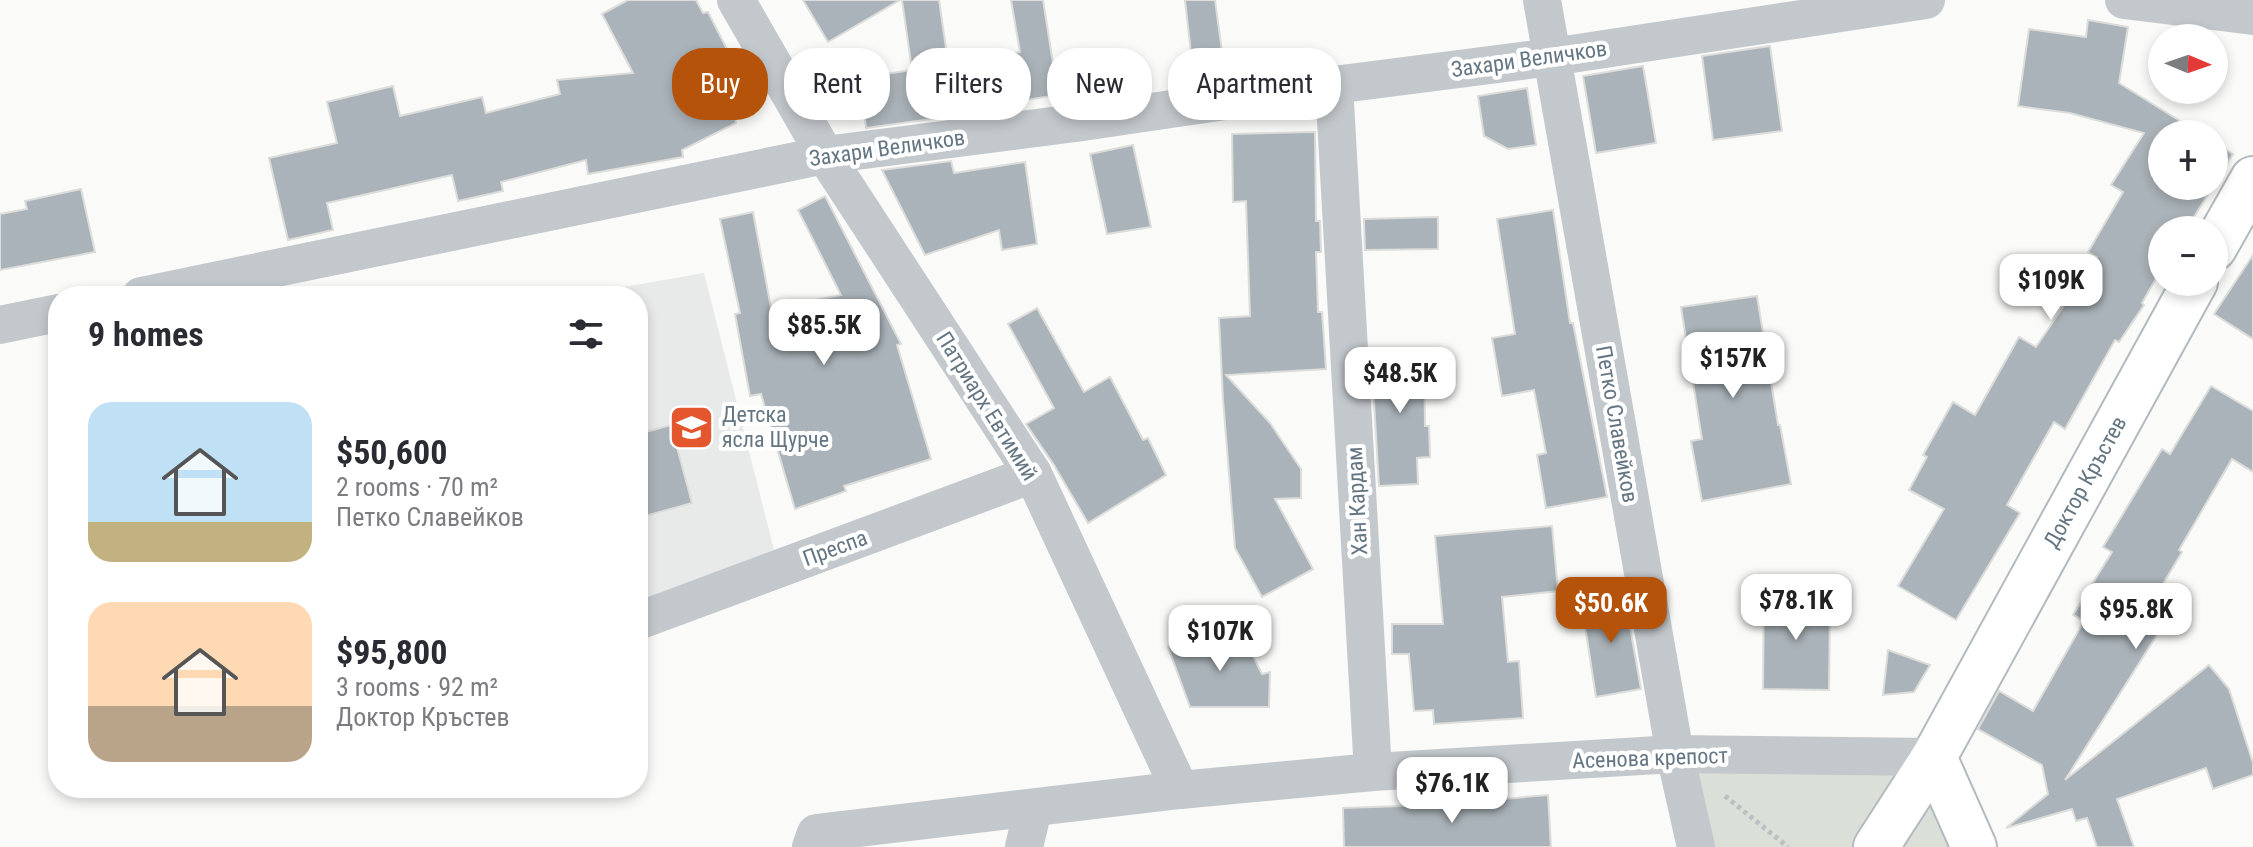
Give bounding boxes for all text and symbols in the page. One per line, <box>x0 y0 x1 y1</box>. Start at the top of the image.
north arrow <box>2148 24 2228 104</box>
map controls <box>2148 24 2228 296</box>
street label: Захари Величков <box>1450 36 1608 82</box>
chip: Buy <box>672 48 768 120</box>
chip: Rent <box>784 48 890 120</box>
chip: Filters <box>906 48 1031 120</box>
chip: New <box>1047 48 1152 120</box>
chip: Apartment <box>1168 48 1341 120</box>
button: + <box>2148 120 2228 200</box>
street label: Захари Величков <box>808 125 966 171</box>
button: − <box>2148 216 2228 296</box>
pin: $109K <box>1995 254 2107 322</box>
text: $109K <box>2018 265 2084 295</box>
pin: $85.5K <box>759 299 889 367</box>
text: $85.5K <box>787 310 861 340</box>
icon: filters <box>564 312 608 356</box>
text: 9 homes <box>88 314 204 354</box>
street label: Патриарх Евтимий <box>931 327 1043 485</box>
pin: $157K <box>1677 332 1789 400</box>
text: $157K <box>1700 343 1766 373</box>
street label: Петко Славейков <box>1591 344 1643 504</box>
pin: $48.5K <box>1335 347 1465 415</box>
text: $48.5K <box>1363 358 1437 388</box>
place label: Детска ясла Щурче <box>722 402 829 452</box>
school or university icon: Детска ясла Щурче <box>667 403 715 451</box>
street label: Доктор Кръстев <box>2038 412 2132 552</box>
text: $50,600 <box>336 432 447 472</box>
icon: home <box>152 434 248 530</box>
street label: Хан Кардам <box>1342 446 1372 556</box>
text: 2 rooms · 70 m² <box>336 472 498 502</box>
text: Петко Славейков <box>336 502 524 532</box>
street label: Преспа <box>799 525 871 571</box>
pin: $78.1K <box>1731 574 1861 642</box>
pin: $50.6K <box>1546 577 1676 645</box>
pin: $95.8K <box>2071 583 2201 651</box>
text: $78.1K <box>1759 585 1833 615</box>
text: $50.6K <box>1574 588 1648 618</box>
text: $95.8K <box>2099 594 2173 624</box>
pin: $107K <box>1164 605 1276 673</box>
text: $107K <box>1187 616 1253 646</box>
text: $95,800 <box>336 632 447 672</box>
icon: home <box>152 634 248 730</box>
text: 3 rooms · 92 m² <box>336 672 498 702</box>
text: Доктор Кръстев <box>336 702 510 732</box>
street label: Асенова крепост <box>1572 743 1728 773</box>
pin: $76.1K <box>1387 757 1517 825</box>
text: $76.1K <box>1415 768 1489 798</box>

